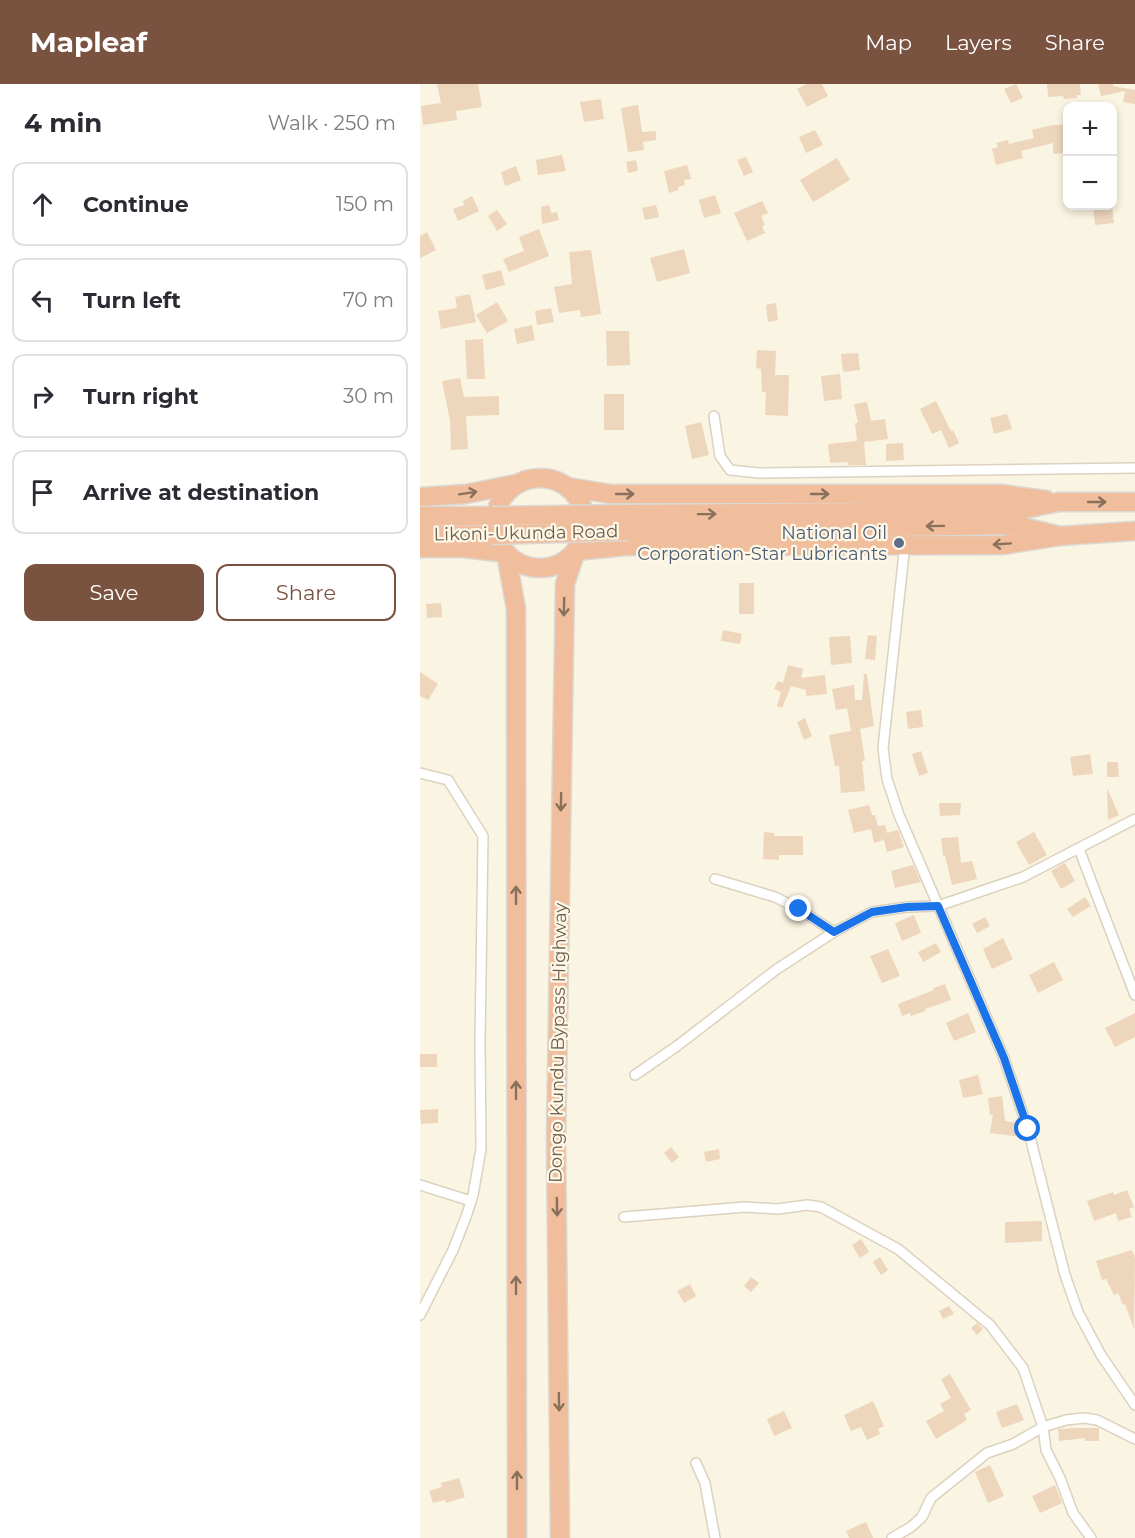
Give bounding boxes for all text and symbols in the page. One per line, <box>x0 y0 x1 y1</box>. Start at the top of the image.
text: Mapleaf <box>30 25 147 59</box>
text: Map <box>865 30 912 55</box>
text: Layers <box>945 30 1012 55</box>
text: Share <box>1045 30 1105 55</box>
map controls <box>1063 102 1117 210</box>
button: + <box>1063 102 1117 156</box>
text: 4 min <box>24 107 102 139</box>
text: Walk · 250 m <box>268 111 396 135</box>
button: − <box>1063 156 1117 210</box>
icon: ahead <box>26 188 59 221</box>
text: Continue <box>83 191 189 218</box>
text: 150 m <box>336 192 394 216</box>
icon: left <box>26 284 59 317</box>
text: Turn left <box>83 287 181 314</box>
text: 70 m <box>343 288 394 312</box>
icon: right <box>26 380 59 413</box>
text: Turn right <box>83 383 198 410</box>
text: 30 m <box>343 384 394 408</box>
icon: arrive <box>26 476 59 509</box>
text: Arrive at destination <box>83 479 319 506</box>
one-way arrow <box>458 487 478 498</box>
one-way arrow <box>615 488 635 500</box>
one-way arrow <box>810 488 830 500</box>
one-way arrow <box>1087 496 1107 508</box>
one-way arrow <box>697 508 717 520</box>
street label: Likoni-Ukunda Road <box>433 520 619 546</box>
one-way arrow <box>926 520 946 532</box>
place label: National Oil Corporation-Star Lubricants <box>637 522 887 565</box>
marker: National Oil Corporation-Star Lubricants <box>892 536 906 550</box>
one-way arrow <box>992 539 1012 550</box>
button: Save <box>24 564 204 621</box>
button: Share <box>216 564 396 621</box>
one-way arrow <box>558 597 570 617</box>
one-way arrow <box>555 792 567 812</box>
one-way arrow <box>510 885 522 905</box>
route end <box>785 895 811 921</box>
street label: Dongo Kundu Bypass Highway <box>545 903 571 1183</box>
one-way arrow <box>510 1080 522 1100</box>
route start <box>1014 1115 1040 1141</box>
one-way arrow <box>551 1197 563 1217</box>
one-way arrow <box>510 1275 522 1295</box>
one-way arrow <box>553 1392 564 1412</box>
one-way arrow <box>511 1470 523 1490</box>

